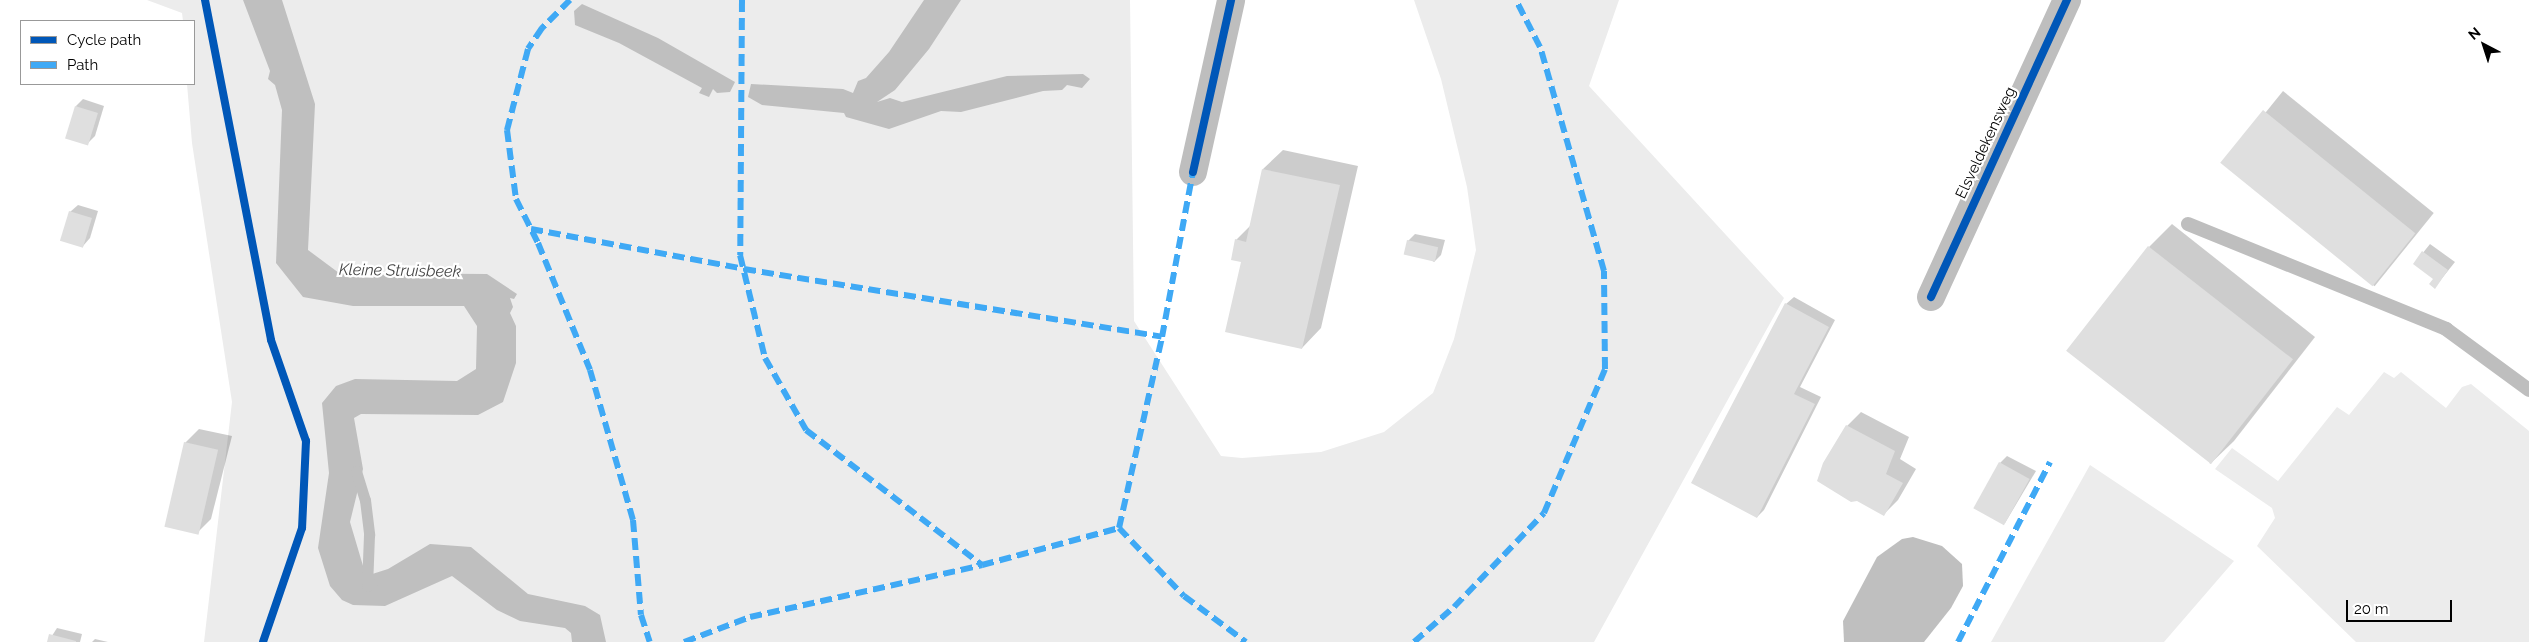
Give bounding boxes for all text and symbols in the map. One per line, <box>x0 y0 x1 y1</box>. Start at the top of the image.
legend <box>20 20 195 85</box>
north arrow <box>2459 20 2509 70</box>
text: N <box>2465 24 2484 43</box>
text: Cycle path <box>67 31 141 49</box>
text: Path <box>67 56 98 74</box>
street label: Elsveldekensweg <box>1952 84 2020 202</box>
water label: Kleine Struisbeek <box>339 260 461 282</box>
scale bar <box>2349 590 2455 622</box>
text: 20 m <box>2354 600 2389 618</box>

